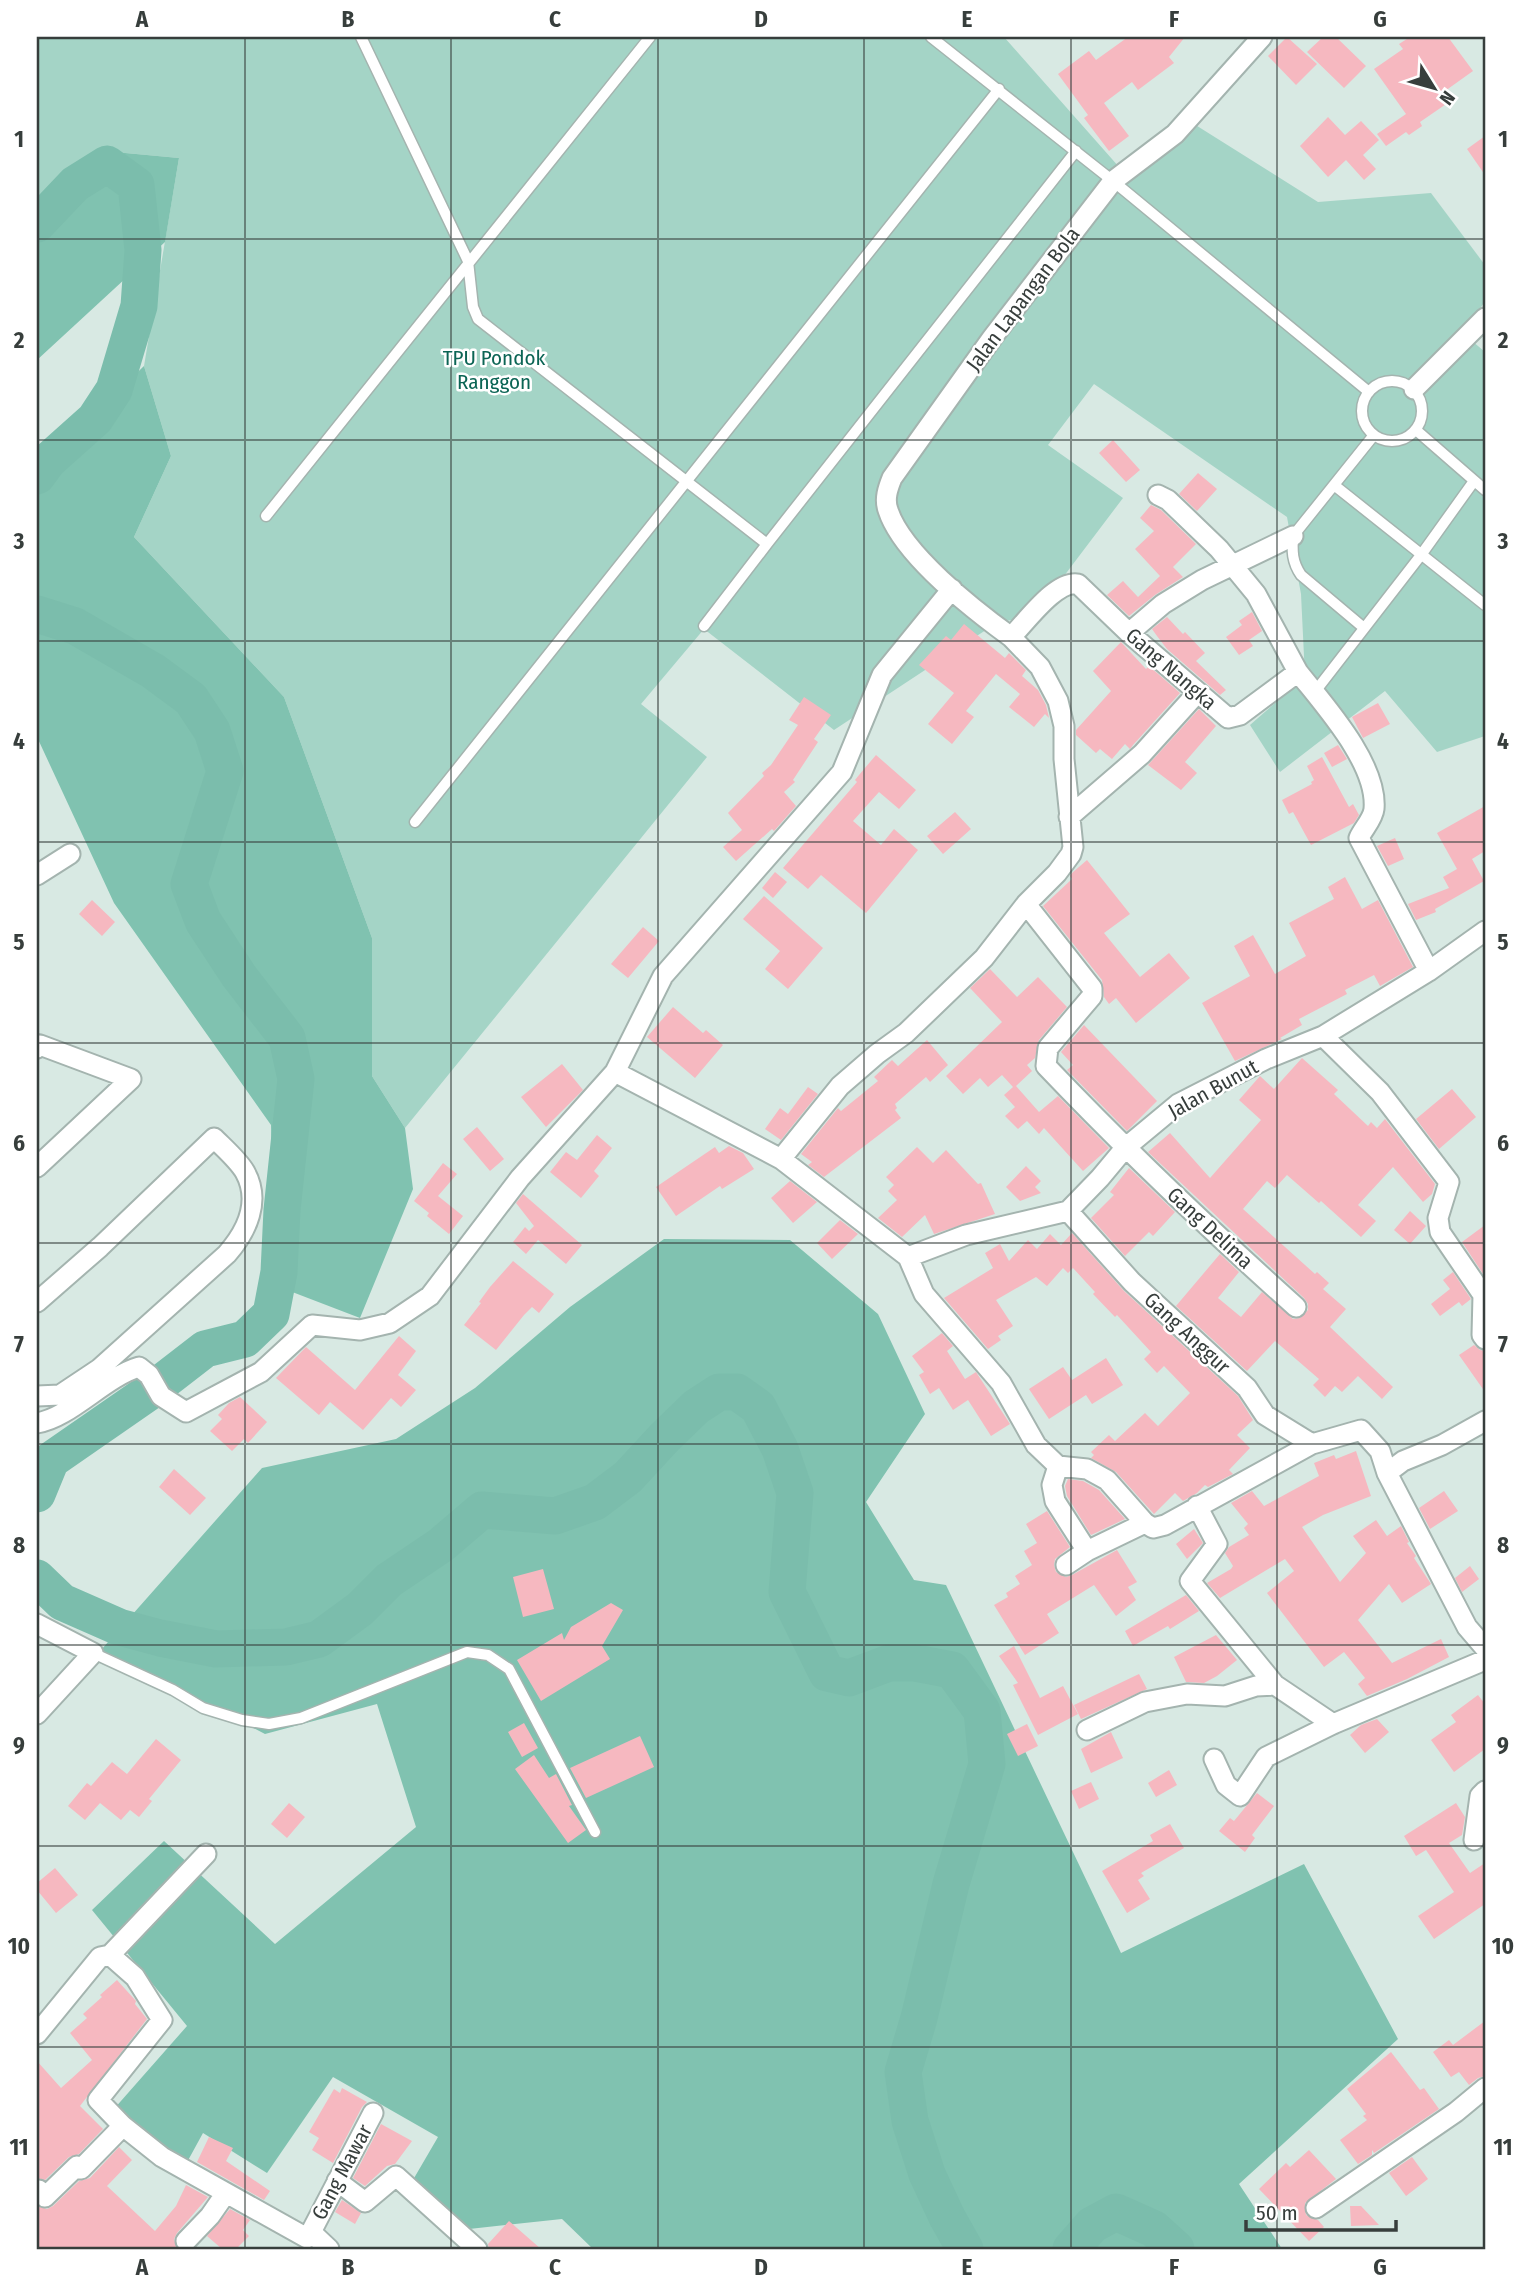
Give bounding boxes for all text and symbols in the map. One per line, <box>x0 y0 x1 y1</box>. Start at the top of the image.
text: A <box>135 5 149 33</box>
text: B <box>342 5 355 33</box>
text: C <box>549 5 561 33</box>
text: D <box>754 5 768 33</box>
text: E <box>962 5 973 33</box>
text: F <box>1169 5 1179 33</box>
text: G <box>1373 5 1387 33</box>
north arrow <box>1400 52 1470 122</box>
text: N <box>1435 86 1460 109</box>
text: 1 <box>14 125 24 153</box>
text: 1 <box>1498 125 1508 153</box>
street label: Jalan Lapangan Bola <box>960 222 1086 376</box>
text: 2 <box>13 326 25 354</box>
text: 2 <box>1497 326 1509 354</box>
park label: TPU Pondok Ranggon <box>443 345 545 395</box>
text: 3 <box>13 527 25 555</box>
text: 3 <box>1497 527 1509 555</box>
street label: Gang Nangka <box>1120 622 1222 716</box>
text: 4 <box>13 727 25 755</box>
text: 4 <box>1497 727 1509 755</box>
text: 5 <box>13 928 25 956</box>
text: 5 <box>1497 928 1509 956</box>
street label: Jalan Bunut <box>1163 1054 1263 1124</box>
text: 6 <box>13 1129 25 1157</box>
text: 6 <box>1497 1129 1509 1157</box>
street label: Gang Delima <box>1162 1182 1258 1274</box>
street label: Gang Anggur <box>1139 1287 1236 1380</box>
text: 7 <box>14 1330 24 1358</box>
text: 7 <box>1498 1330 1508 1358</box>
text: 8 <box>13 1531 25 1559</box>
text: 8 <box>1497 1531 1509 1559</box>
text: 9 <box>13 1731 25 1759</box>
text: 9 <box>1497 1731 1509 1759</box>
text: 10 <box>8 1932 30 1960</box>
text: 10 <box>1492 1932 1514 1960</box>
street label: Gang Mawar <box>306 2119 378 2224</box>
text: 11 <box>9 2133 29 2161</box>
text: 11 <box>1493 2133 1513 2161</box>
scale bar <box>1246 2188 1396 2232</box>
text: 50 m <box>1256 2200 1298 2226</box>
text: A <box>135 2253 149 2281</box>
text: B <box>342 2253 355 2281</box>
text: C <box>549 2253 561 2281</box>
text: D <box>754 2253 768 2281</box>
text: E <box>962 2253 973 2281</box>
text: F <box>1169 2253 1179 2281</box>
text: G <box>1373 2253 1387 2281</box>

